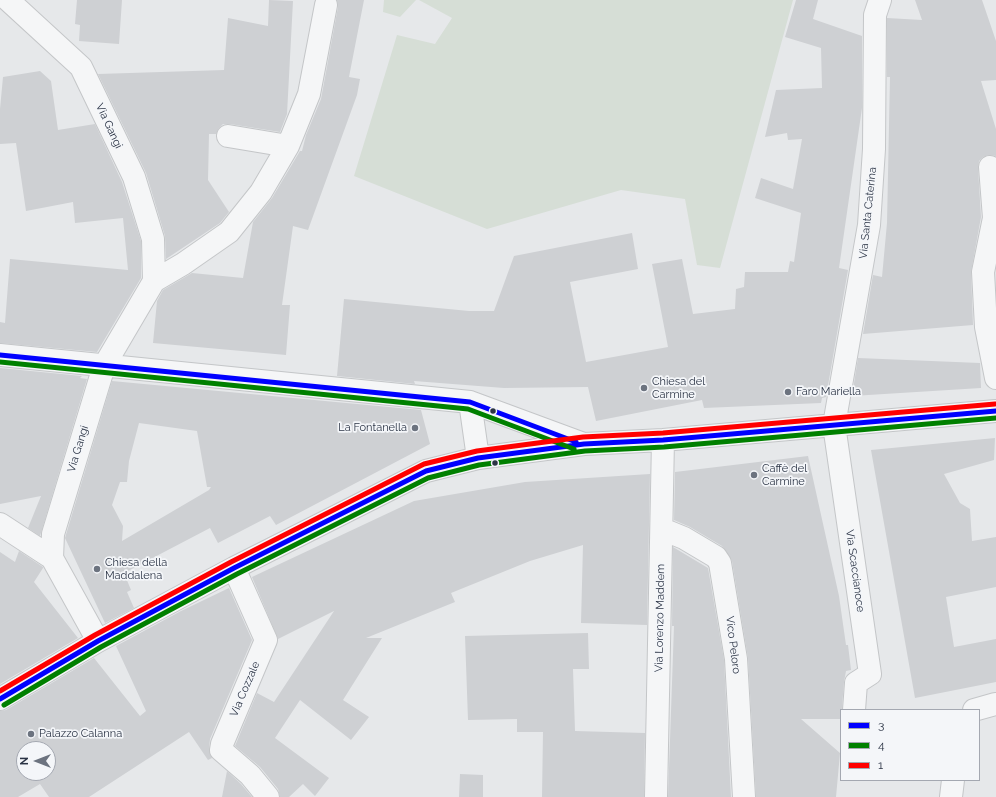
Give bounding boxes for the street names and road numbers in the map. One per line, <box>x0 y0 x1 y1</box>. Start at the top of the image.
street label: Via Gangi <box>93 101 125 151</box>
street label: Via Santa Caterina <box>857 166 879 260</box>
street label: Via Gangi <box>65 424 91 474</box>
street label: Via Scaccianoce <box>843 529 867 613</box>
street label: Via Lorenzo Maddem <box>652 564 668 672</box>
street label: Vico Peloro <box>723 615 743 675</box>
street label: Via Cozzale <box>227 659 263 719</box>

